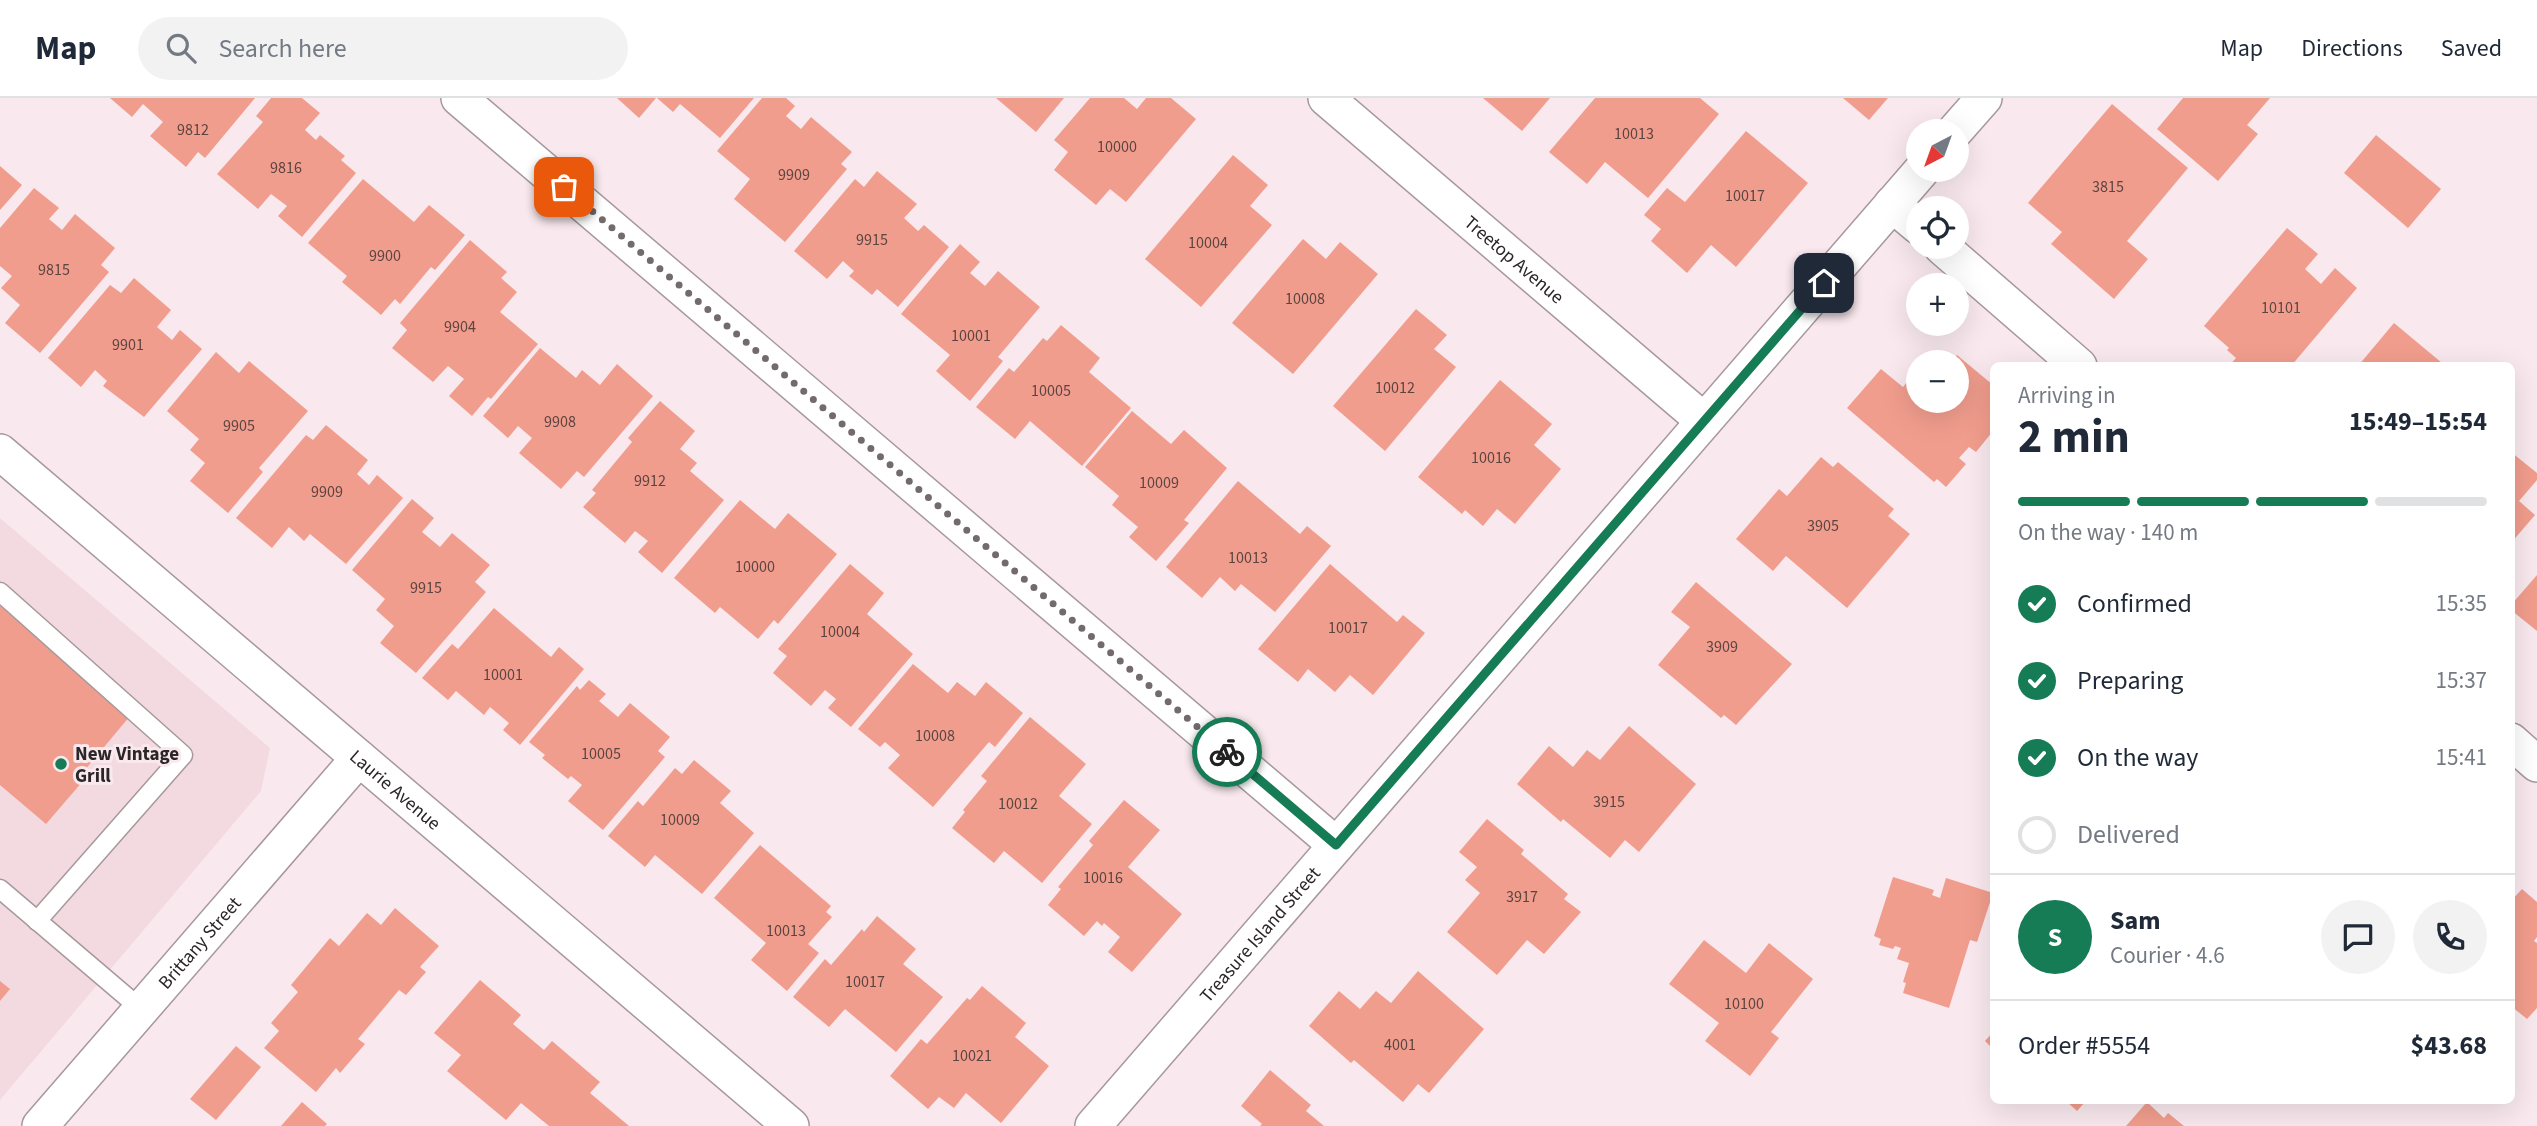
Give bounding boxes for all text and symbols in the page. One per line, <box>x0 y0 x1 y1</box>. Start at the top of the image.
search box <box>138 17 628 80</box>
text: Map <box>35 25 96 72</box>
icon: search <box>162 29 200 67</box>
text: Search here <box>218 30 347 67</box>
text: Map <box>2220 31 2263 66</box>
text: Directions <box>2301 31 2403 66</box>
text: Saved <box>2441 31 2502 66</box>
house number: 9812 <box>177 119 209 141</box>
north arrow <box>1906 119 1969 182</box>
map controls <box>1906 119 1969 413</box>
house number: 10013 <box>1614 123 1654 145</box>
house number: 10000 <box>1097 136 1137 158</box>
house number: 9816 <box>270 157 302 179</box>
pin <box>534 157 594 217</box>
house number: 9909 <box>778 164 810 186</box>
icon: bag <box>545 168 583 206</box>
house number: 3815 <box>2092 176 2124 198</box>
house number: 10017 <box>1725 185 1765 207</box>
button: locate <box>1906 196 1969 259</box>
street label: Treetop Avenue <box>1458 210 1569 311</box>
house number: 9915 <box>856 229 888 251</box>
house number: 10004 <box>1188 232 1228 254</box>
house number: 9900 <box>369 245 401 267</box>
pin <box>1794 253 1854 313</box>
house number: 9815 <box>38 259 70 281</box>
icon: home <box>1805 264 1843 302</box>
button: + <box>1906 273 1969 336</box>
house number: 10008 <box>1285 288 1325 310</box>
house number: 10101 <box>2261 297 2301 319</box>
house number: 9904 <box>444 316 476 338</box>
house number: 10001 <box>951 325 991 347</box>
house number: 9901 <box>112 334 144 356</box>
button: − <box>1906 350 1969 413</box>
house number: 10012 <box>1375 377 1415 399</box>
text: Arriving in <box>2018 379 2116 412</box>
house number: 10005 <box>1031 380 1071 402</box>
text: 15:49–15:54 <box>2349 403 2487 440</box>
text: 2 min <box>2018 405 2130 470</box>
house number: 9908 <box>544 411 576 433</box>
house number: 9905 <box>223 415 255 437</box>
house number: 10016 <box>1471 447 1511 469</box>
house number: 9912 <box>634 470 666 492</box>
house number: 10009 <box>1139 472 1179 494</box>
house number: 9909 <box>311 481 343 503</box>
house number: 3905 <box>1807 515 1839 537</box>
text: On the way · 140 m <box>2018 516 2198 549</box>
house number: 10013 <box>1228 547 1268 569</box>
house number: 10000 <box>735 556 775 578</box>
house number: 9915 <box>410 577 442 599</box>
icon: check <box>2018 585 2056 623</box>
text: Confirmed <box>2077 585 2192 622</box>
text: 15:35 <box>2436 587 2487 620</box>
house number: 10017 <box>1328 617 1368 639</box>
house number: 10004 <box>820 621 860 643</box>
house number: 3909 <box>1706 636 1738 658</box>
icon: check <box>2018 662 2056 700</box>
text: Preparing <box>2077 662 2183 699</box>
house number: 10001 <box>483 664 523 686</box>
text: 15:37 <box>2436 664 2487 697</box>
courier <box>1192 717 1262 787</box>
house number: 10008 <box>915 725 955 747</box>
icon: bike <box>1208 733 1246 771</box>
icon: check <box>2018 739 2056 777</box>
text: On the way <box>2077 739 2198 776</box>
place label: New Vintage Grill <box>75 741 179 790</box>
text: 15:41 <box>2436 741 2487 774</box>
house number: 10005 <box>581 743 621 765</box>
street label: Laurie Avenue <box>343 744 446 837</box>
marker: New Vintage Grill <box>53 756 69 772</box>
house number: 3915 <box>1593 791 1625 813</box>
house number: 10012 <box>998 793 1038 815</box>
house number: 10009 <box>660 809 700 831</box>
text: Delivered <box>2077 816 2180 853</box>
street label: Treasure Island Street <box>1194 861 1328 1009</box>
house number: 10016 <box>1083 867 1123 889</box>
house number: 3917 <box>1506 886 1538 908</box>
street label: Brittany Street <box>152 891 248 996</box>
button: chat <box>2321 900 2395 974</box>
button: phone <box>2413 900 2487 974</box>
text: Sam <box>2110 902 2160 939</box>
text: S <box>2048 919 2062 956</box>
house number: 10013 <box>766 920 806 942</box>
text: Courier · 4.6 <box>2110 939 2225 972</box>
house number: 10017 <box>845 971 885 993</box>
house number: 10100 <box>1724 993 1764 1015</box>
text: Order #5554 <box>2018 1027 2150 1064</box>
text: $43.68 <box>2411 1027 2487 1064</box>
house number: 4001 <box>1384 1034 1416 1056</box>
house number: 10021 <box>952 1045 992 1067</box>

